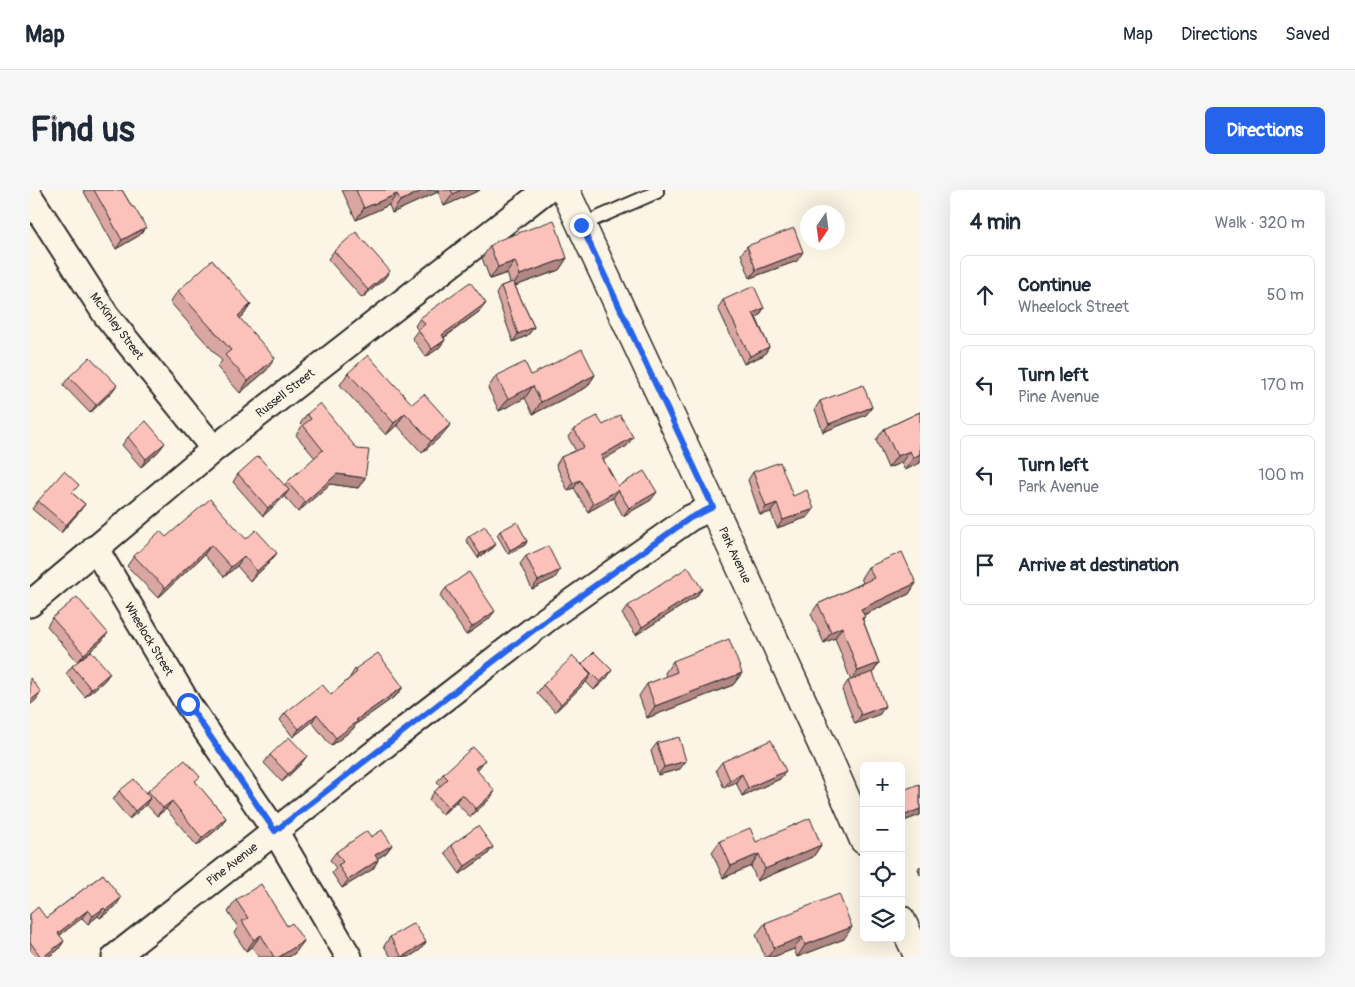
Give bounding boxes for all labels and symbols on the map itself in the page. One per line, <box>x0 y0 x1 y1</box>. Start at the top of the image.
north arrow <box>800 205 845 250</box>
route end <box>570 214 593 237</box>
street label: McKinley Street <box>87 290 147 363</box>
street label: Russell Street <box>253 366 318 421</box>
street label: Park Avenue <box>715 525 754 586</box>
street label: Wheelock Street <box>121 600 177 679</box>
route start <box>177 693 200 716</box>
street label: Pine Avenue <box>204 840 261 889</box>

